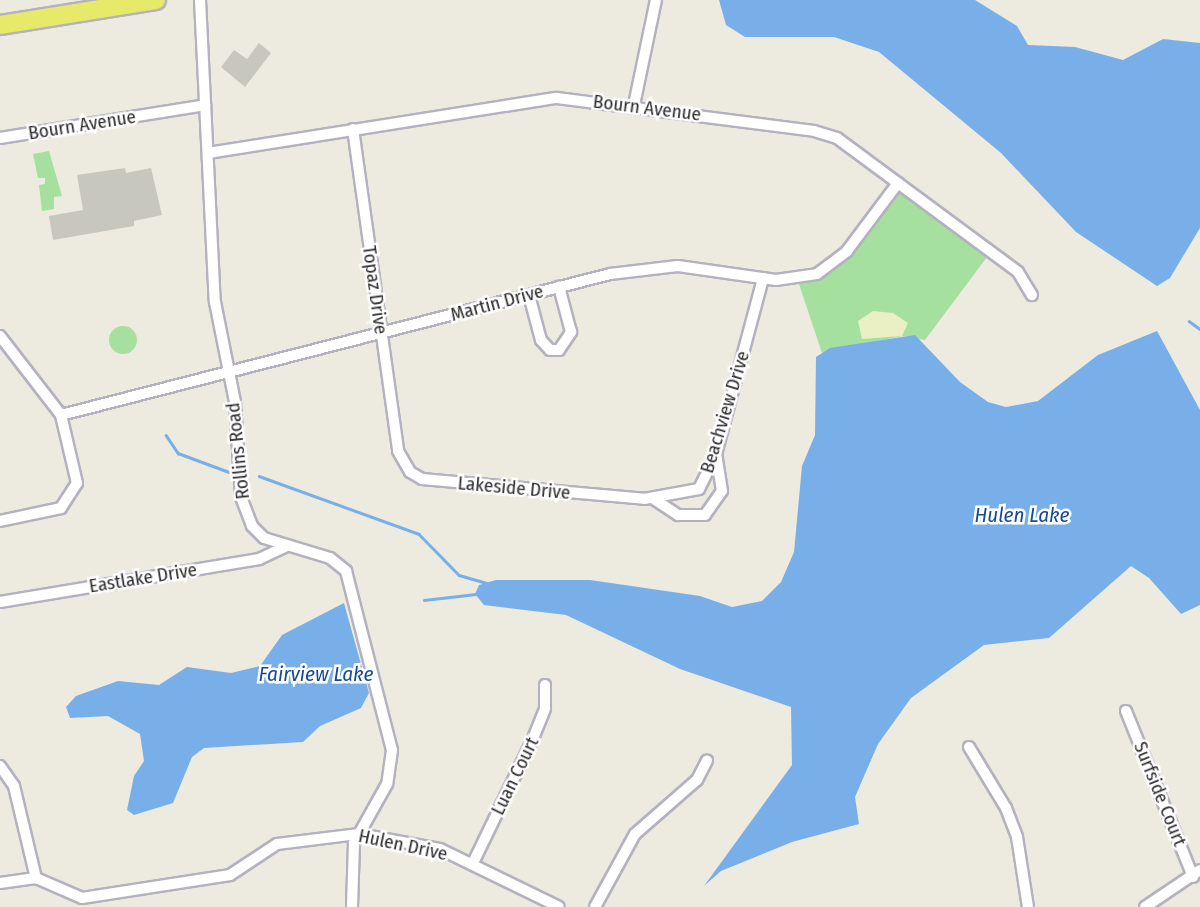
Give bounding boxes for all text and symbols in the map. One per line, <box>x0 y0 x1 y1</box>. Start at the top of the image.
street label: Bourn Avenue <box>592 90 702 126</box>
street label: Bourn Avenue <box>27 105 137 145</box>
street label: Topaz Drive <box>358 244 392 336</box>
street label: Martin Drive <box>448 280 546 326</box>
street label: Beachview Drive <box>696 348 754 476</box>
street label: Rollins Road <box>222 402 254 500</box>
street label: Lakeside Drive <box>457 472 571 504</box>
water label: Hulen Lake <box>975 502 1069 528</box>
street label: Eastlake Drive <box>87 558 199 598</box>
water label: Fairview Lake <box>259 661 373 687</box>
street label: Luan Court <box>486 733 544 819</box>
street label: Surfside Court <box>1129 738 1191 850</box>
street label: Hulen Drive <box>356 824 450 866</box>

